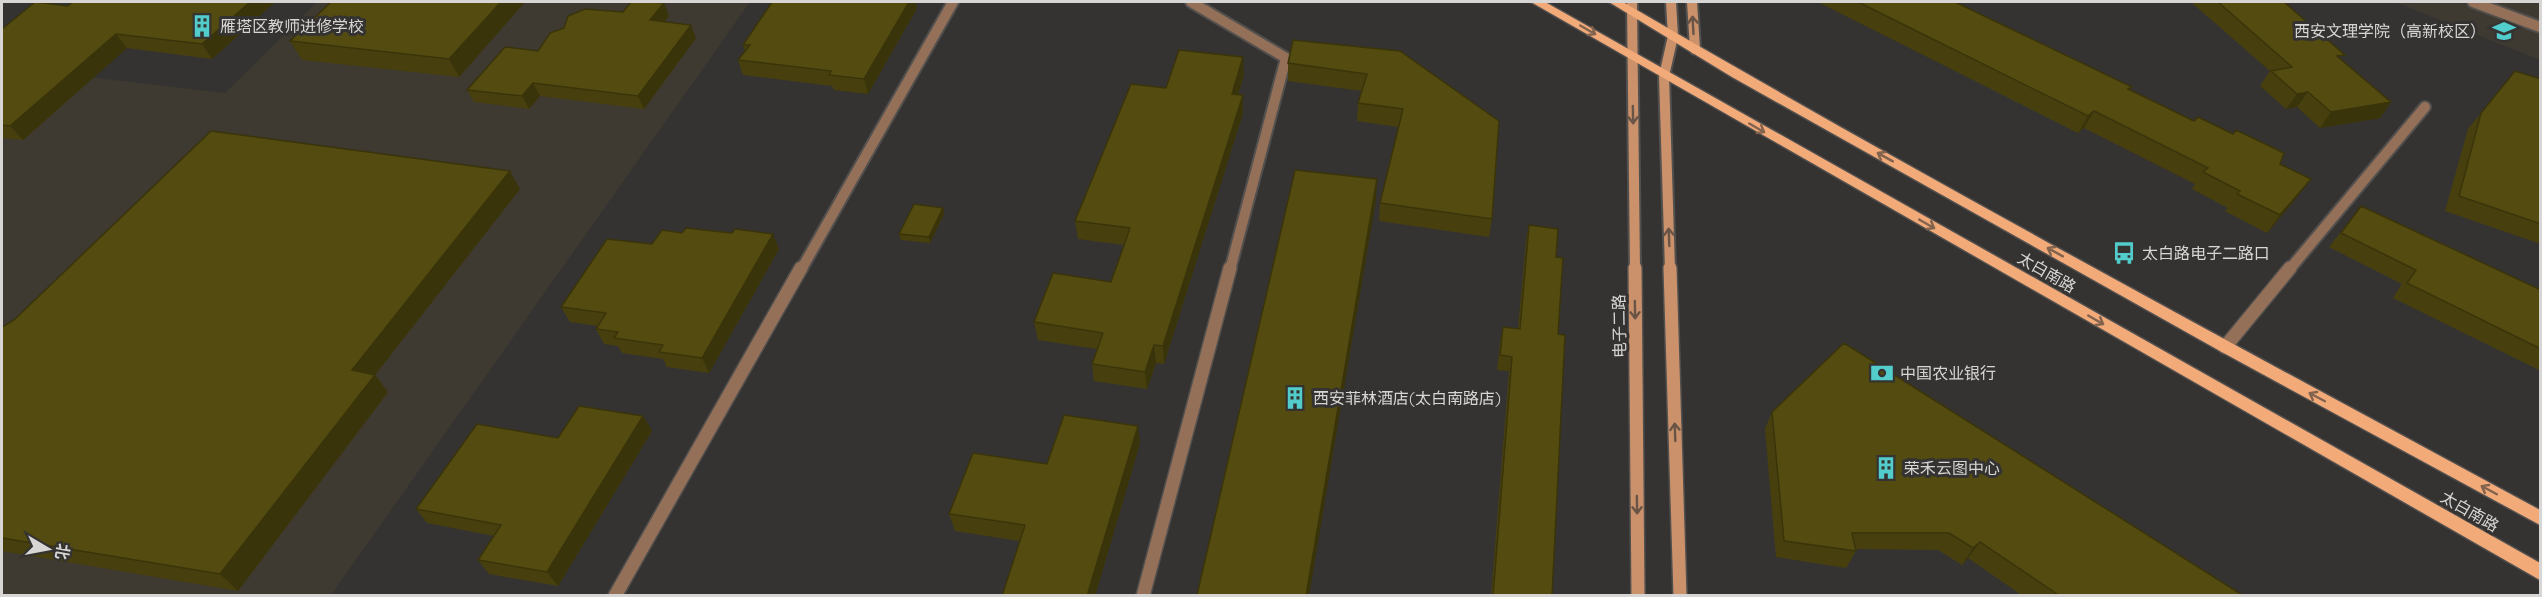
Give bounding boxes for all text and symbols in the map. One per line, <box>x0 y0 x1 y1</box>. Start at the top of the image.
building icon: 雁塔区教师进修学校 <box>189 13 215 39</box>
place label: 雁塔区教师进修学校 <box>220 16 364 36</box>
one-way arrow <box>1688 16 1699 36</box>
school or university icon: 西安文理学院（高新校区） <box>2491 18 2517 44</box>
place label: 西安文理学院（高新校区） <box>2294 21 2486 41</box>
one-way arrow <box>1579 25 1596 37</box>
one-way arrow <box>1627 104 1639 124</box>
one-way arrow <box>1748 122 1765 134</box>
one-way arrow <box>1877 151 1894 163</box>
one-way arrow <box>1917 219 1935 230</box>
one-way arrow <box>1664 228 1675 248</box>
bus stop icon: 太白路电子二路口 <box>2111 240 2137 266</box>
place label: 太白路电子二路口 <box>2142 243 2270 263</box>
one-way arrow <box>2047 246 2064 258</box>
street label: 太白南路 <box>2014 247 2080 297</box>
street label: 电子二路 <box>1608 294 1630 358</box>
one-way arrow <box>1629 299 1641 319</box>
one-way arrow <box>2087 314 2104 326</box>
bank icon: 中国农业银行 <box>1869 360 1895 386</box>
place label: 中国农业银行 <box>1900 363 1996 383</box>
building icon: 西安菲林酒店(太白南路店) <box>1282 385 1308 411</box>
place label: 西安菲林酒店(太白南路店) <box>1313 388 1501 408</box>
one-way arrow <box>2309 391 2327 402</box>
one-way arrow <box>1669 423 1681 443</box>
building icon: 荣禾云图中心 <box>1873 455 1899 481</box>
place label: 荣禾云图中心 <box>1904 458 2000 478</box>
one-way arrow <box>2481 484 2498 496</box>
street label: 太白南路 <box>2437 486 2503 536</box>
one-way arrow <box>1631 494 1643 514</box>
north arrow <box>18 519 78 579</box>
text: 北 <box>52 542 74 561</box>

